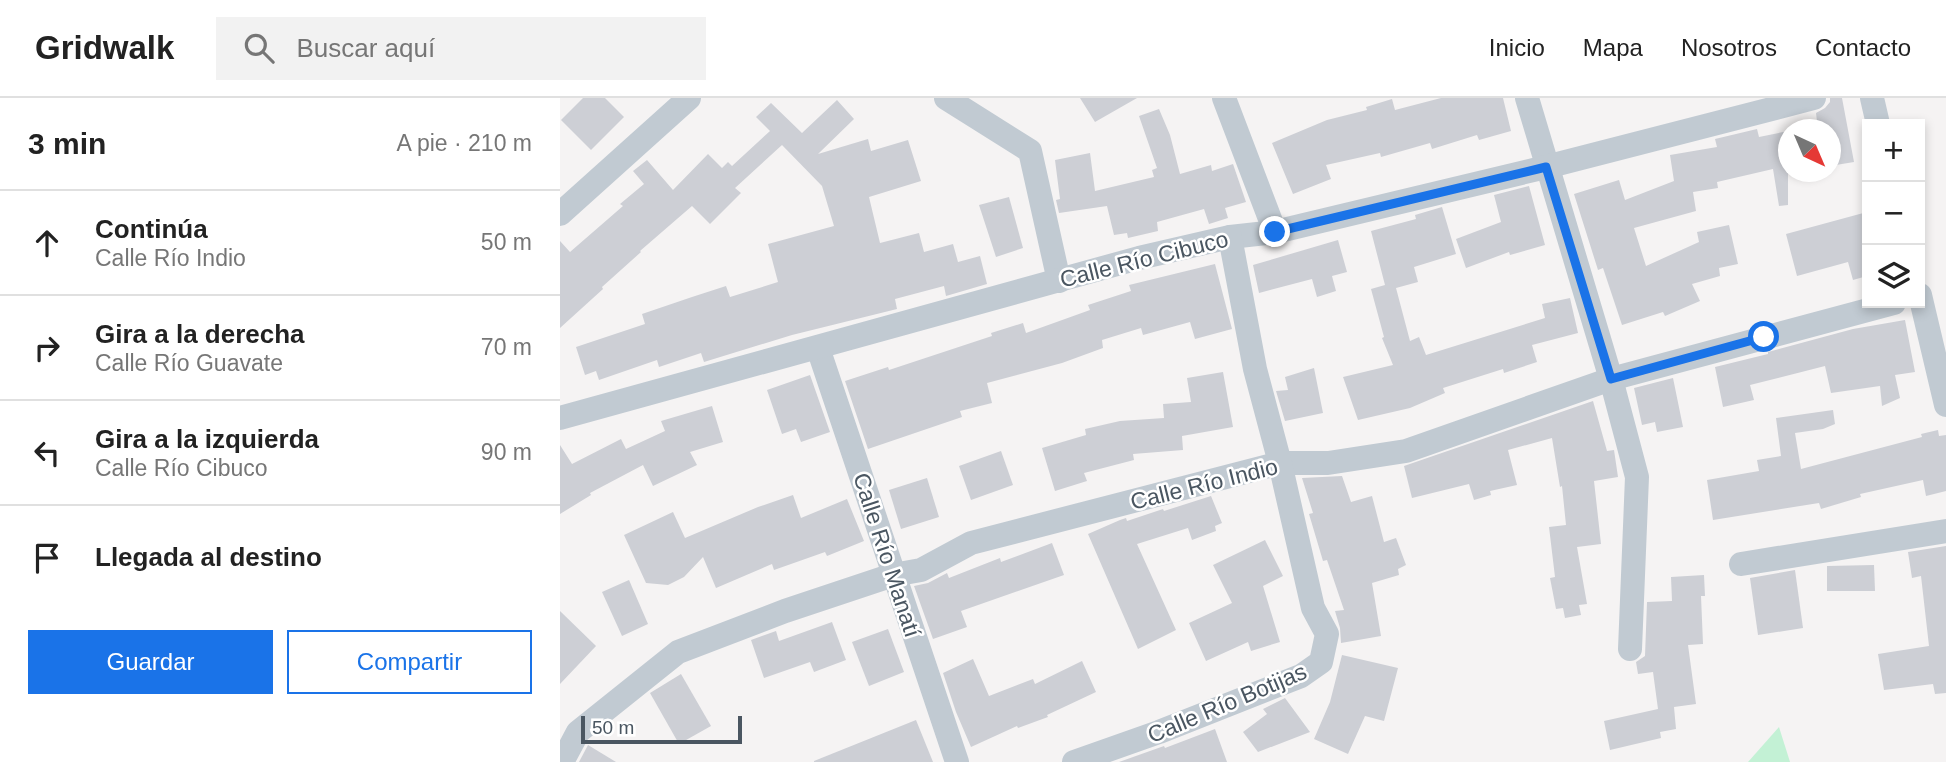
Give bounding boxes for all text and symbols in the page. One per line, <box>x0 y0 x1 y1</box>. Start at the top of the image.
search box <box>216 17 706 80</box>
text: Gridwalk <box>35 29 174 66</box>
icon: search <box>240 29 278 67</box>
text: Buscar aquí <box>296 33 435 63</box>
text: Inicio <box>1489 34 1545 61</box>
text: Mapa <box>1583 34 1643 61</box>
text: Nosotros <box>1681 34 1777 61</box>
text: Contacto <box>1815 34 1911 61</box>
north arrow <box>1778 119 1841 182</box>
map controls <box>1862 119 1925 308</box>
button: + <box>1862 119 1925 182</box>
text: 3 min <box>28 127 106 160</box>
text: A pie · 210 m <box>396 130 532 156</box>
button: − <box>1862 182 1925 245</box>
text: Continúa <box>95 214 208 244</box>
route end <box>1259 216 1290 247</box>
icon: ahead <box>28 224 66 262</box>
street label: Calle Río Cibuco <box>1057 226 1231 292</box>
text: 50 m <box>481 229 532 255</box>
text: Calle Río Indio <box>95 245 246 271</box>
button: layers <box>1862 245 1925 308</box>
text: Gira a la derecha <box>95 319 305 349</box>
route start <box>1748 321 1779 352</box>
icon: right <box>28 329 66 367</box>
text: 70 m <box>481 334 532 360</box>
text: Calle Río Guavate <box>95 350 283 376</box>
text: Gira a la izquierda <box>95 424 319 454</box>
icon: left <box>28 434 66 472</box>
text: 90 m <box>481 439 532 465</box>
street label: Calle Río Indio <box>1128 453 1280 515</box>
text: Calle Río Cibuco <box>95 455 268 481</box>
street label: Calle Río Manatí <box>848 470 926 641</box>
icon: arrive <box>28 539 66 577</box>
text: Llegada al destino <box>95 542 322 572</box>
button: Guardar <box>28 630 273 694</box>
button: Compartir <box>287 630 532 694</box>
street label: Calle Río Botijas <box>1144 658 1310 748</box>
scale bar <box>581 713 742 745</box>
text: 50 m <box>592 717 634 738</box>

